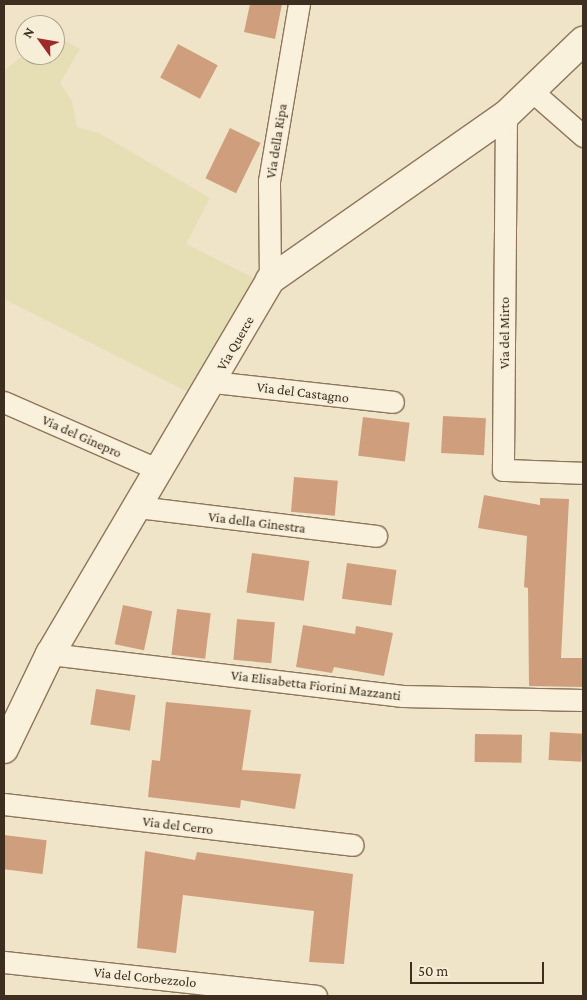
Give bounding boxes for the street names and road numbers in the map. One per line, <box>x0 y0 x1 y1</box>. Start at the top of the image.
street label: Via della Ripa <box>262 102 290 180</box>
street label: Via del Mirto <box>496 297 512 369</box>
street label: Via Querce <box>213 313 257 373</box>
street label: Via del Castagno <box>256 378 350 406</box>
street label: Via del Ginepro <box>40 411 124 461</box>
street label: Via della Ginestra <box>207 508 307 536</box>
street label: Via Elisabetta Fiorini Mazzanti <box>230 666 402 704</box>
street label: Via del Cerro <box>142 812 214 838</box>
street label: Via del Corbezzolo <box>93 963 197 991</box>

